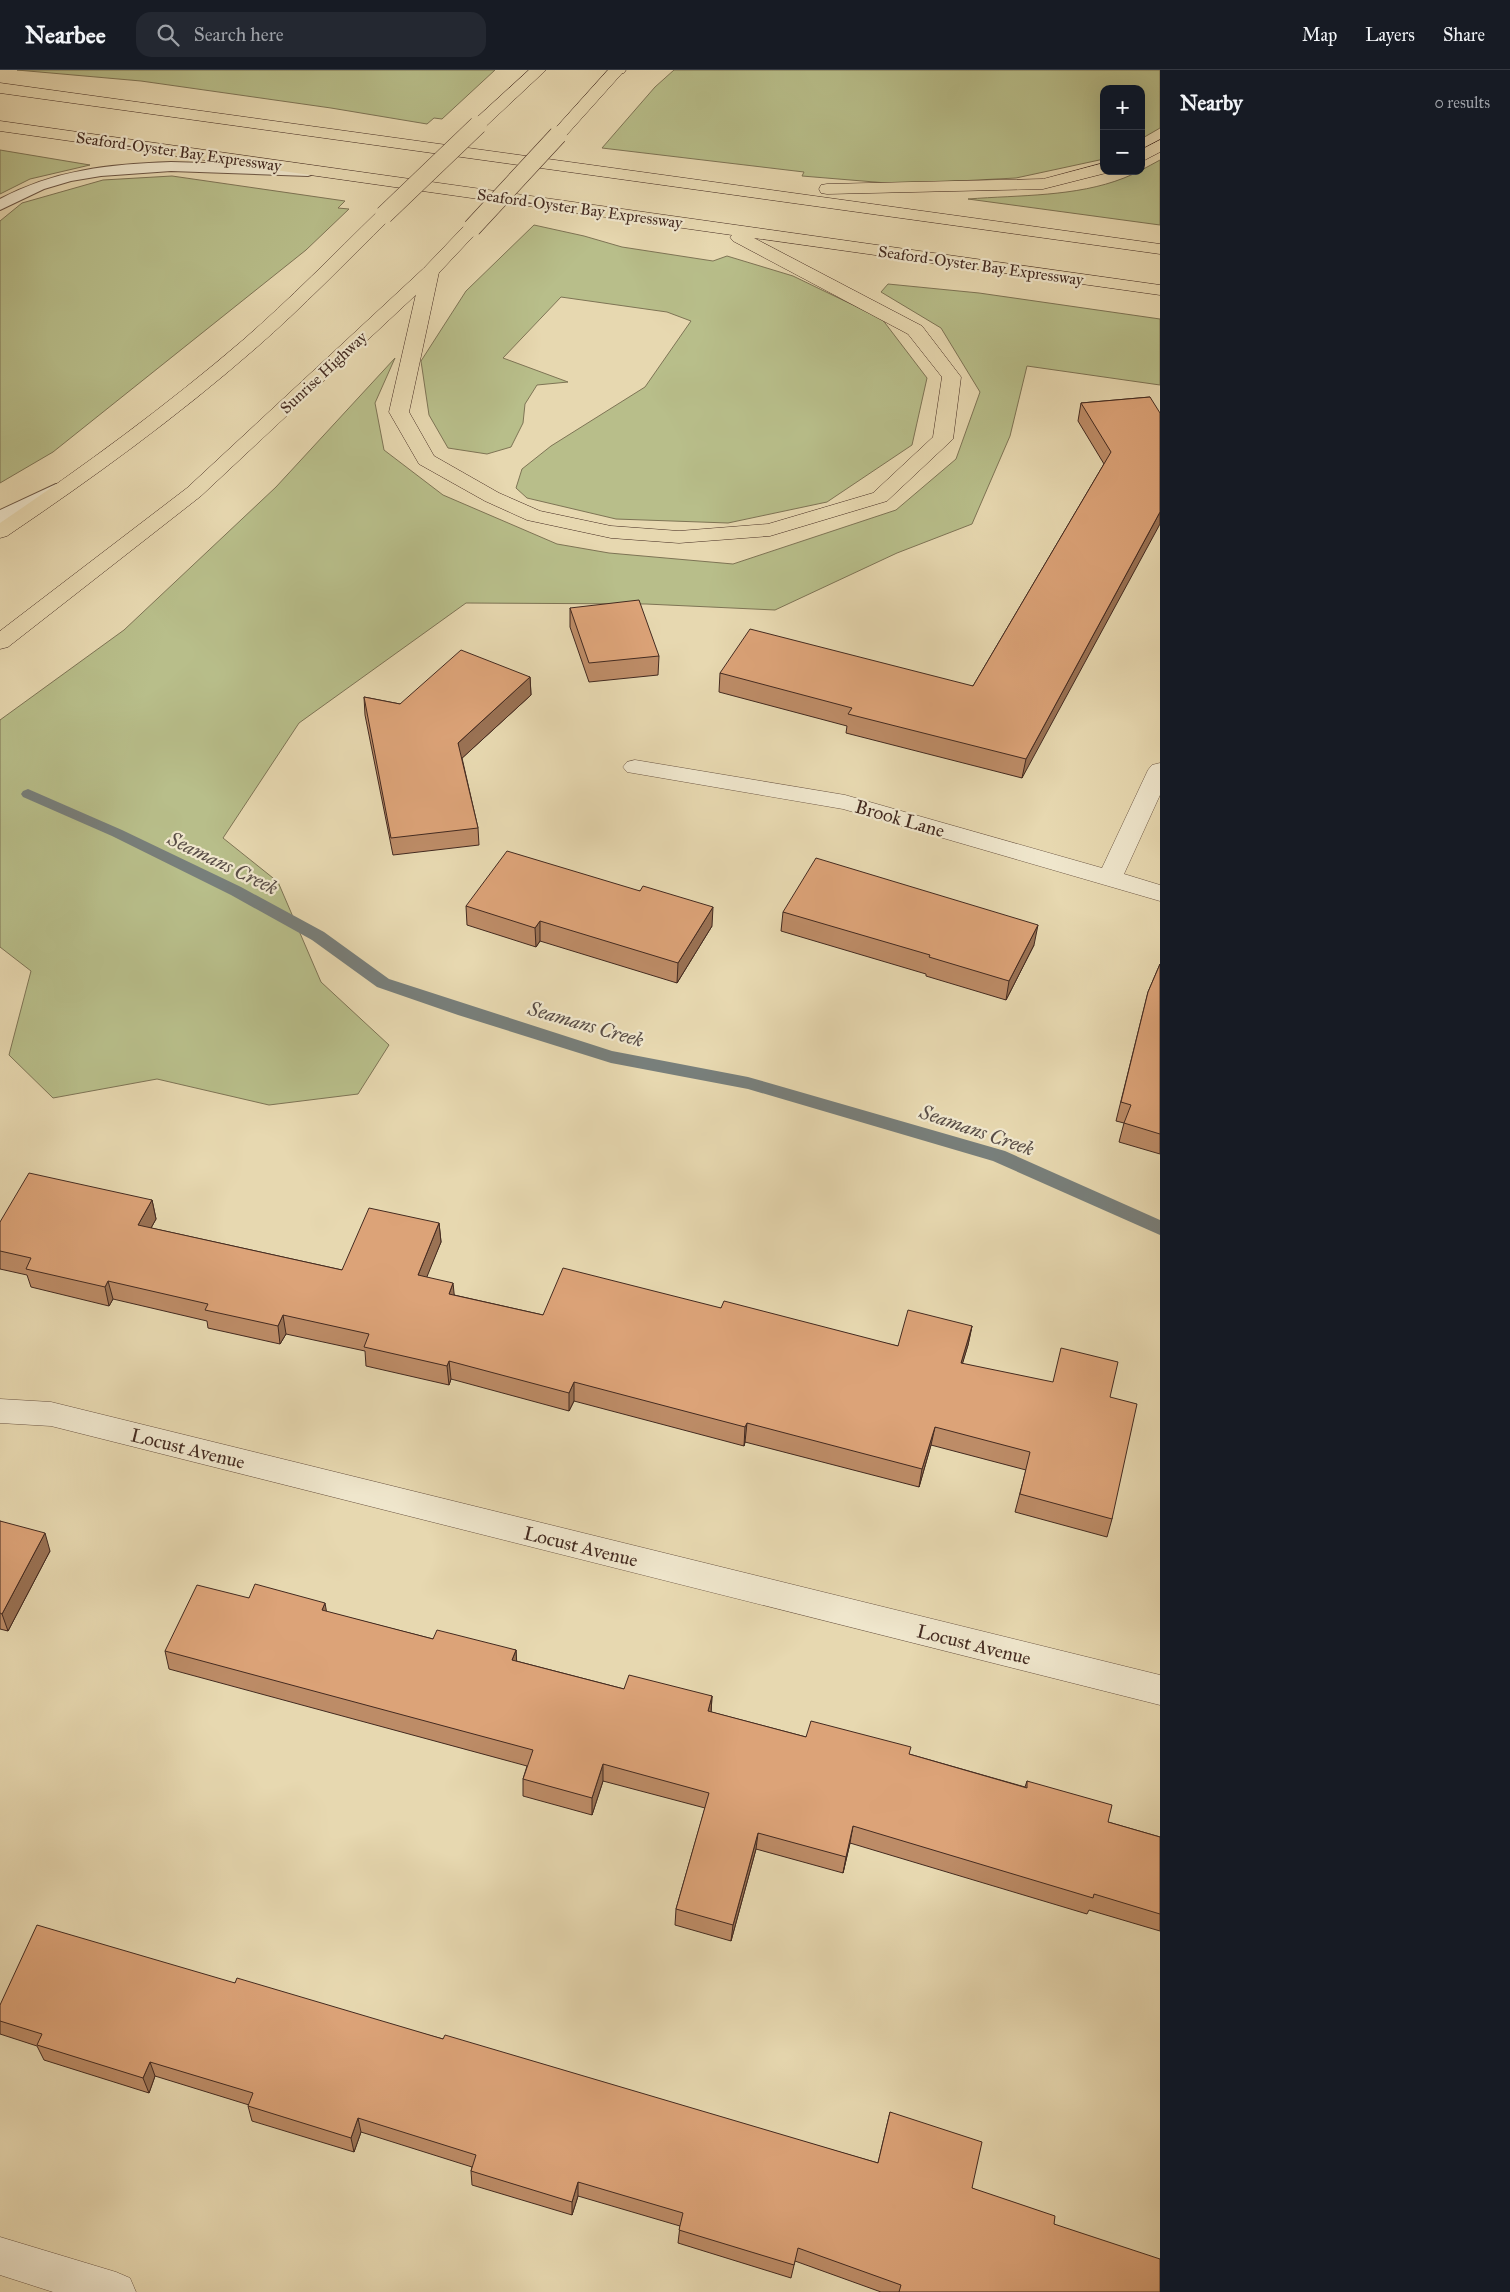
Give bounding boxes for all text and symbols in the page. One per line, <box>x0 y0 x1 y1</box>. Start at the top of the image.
search box <box>136 12 486 57</box>
text: Nearbee <box>25 20 106 50</box>
icon: search <box>154 21 182 49</box>
text: Search here <box>194 23 284 46</box>
text: Map <box>1302 24 1337 46</box>
text: Layers <box>1365 24 1415 46</box>
text: Share <box>1443 24 1485 46</box>
map controls <box>1100 85 1145 175</box>
button: + <box>1100 85 1145 130</box>
text: Nearby <box>1180 90 1243 116</box>
text: 0 results <box>1435 93 1490 112</box>
street label: Seaford-Oyster Bay Expressway <box>75 128 283 175</box>
button: − <box>1100 130 1145 175</box>
street label: Seaford-Oyster Bay Expressway <box>476 185 684 232</box>
street label: Seaford-Oyster Bay Expressway <box>877 242 1085 289</box>
street label: Sunrise Highway <box>276 327 372 418</box>
street label: Brook Lane <box>852 795 947 842</box>
water label: Seamans Creek <box>163 826 282 900</box>
water label: Seamans Creek <box>524 996 647 1052</box>
water label: Seamans Creek <box>916 1099 1037 1161</box>
street label: Locust Avenue <box>128 1423 247 1474</box>
street label: Locust Avenue <box>521 1521 640 1572</box>
street label: Locust Avenue <box>914 1619 1033 1670</box>

